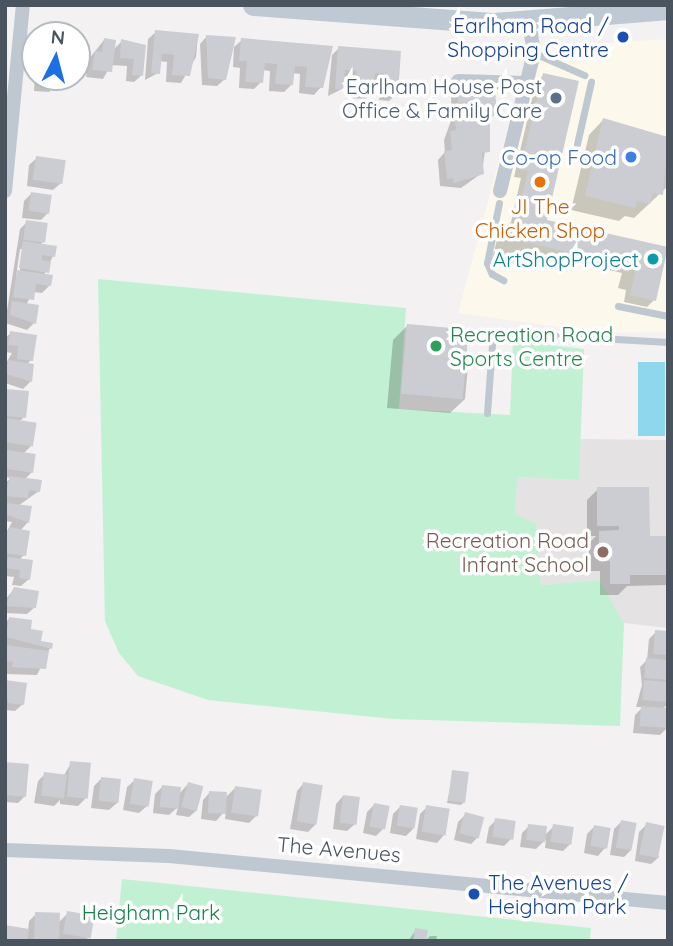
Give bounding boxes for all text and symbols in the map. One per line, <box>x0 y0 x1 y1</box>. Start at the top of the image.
place label: Earlham Road / Shopping Centre <box>447 12 609 62</box>
north arrow <box>21 21 91 91</box>
text: N <box>50 24 66 50</box>
marker: Earlham Road / Shopping Centre <box>615 29 631 45</box>
place label: Earlham House Post Office & Family Care <box>342 73 542 123</box>
marker: Earlham House Post Office & Family Care <box>548 90 564 106</box>
place label: Co-op Food <box>502 144 617 170</box>
marker: Co-op Food <box>623 149 639 165</box>
marker: JI The Chicken Shop <box>532 174 548 190</box>
place label: JI The Chicken Shop <box>475 193 605 243</box>
place label: ArtShopProject <box>493 246 639 272</box>
marker: ArtShopProject <box>645 251 661 267</box>
place label: Recreation Road Sports Centre <box>450 321 613 371</box>
marker: Recreation Road Sports Centre <box>428 338 444 354</box>
place label: Recreation Road Infant School <box>426 527 589 577</box>
marker: Recreation Road Infant School <box>595 544 611 560</box>
street label: The Avenues <box>276 831 402 867</box>
place label: The Avenues / Heigham Park <box>488 869 629 919</box>
marker: The Avenues / Heigham Park <box>466 886 482 902</box>
park label: Heigham Park <box>82 899 220 925</box>

